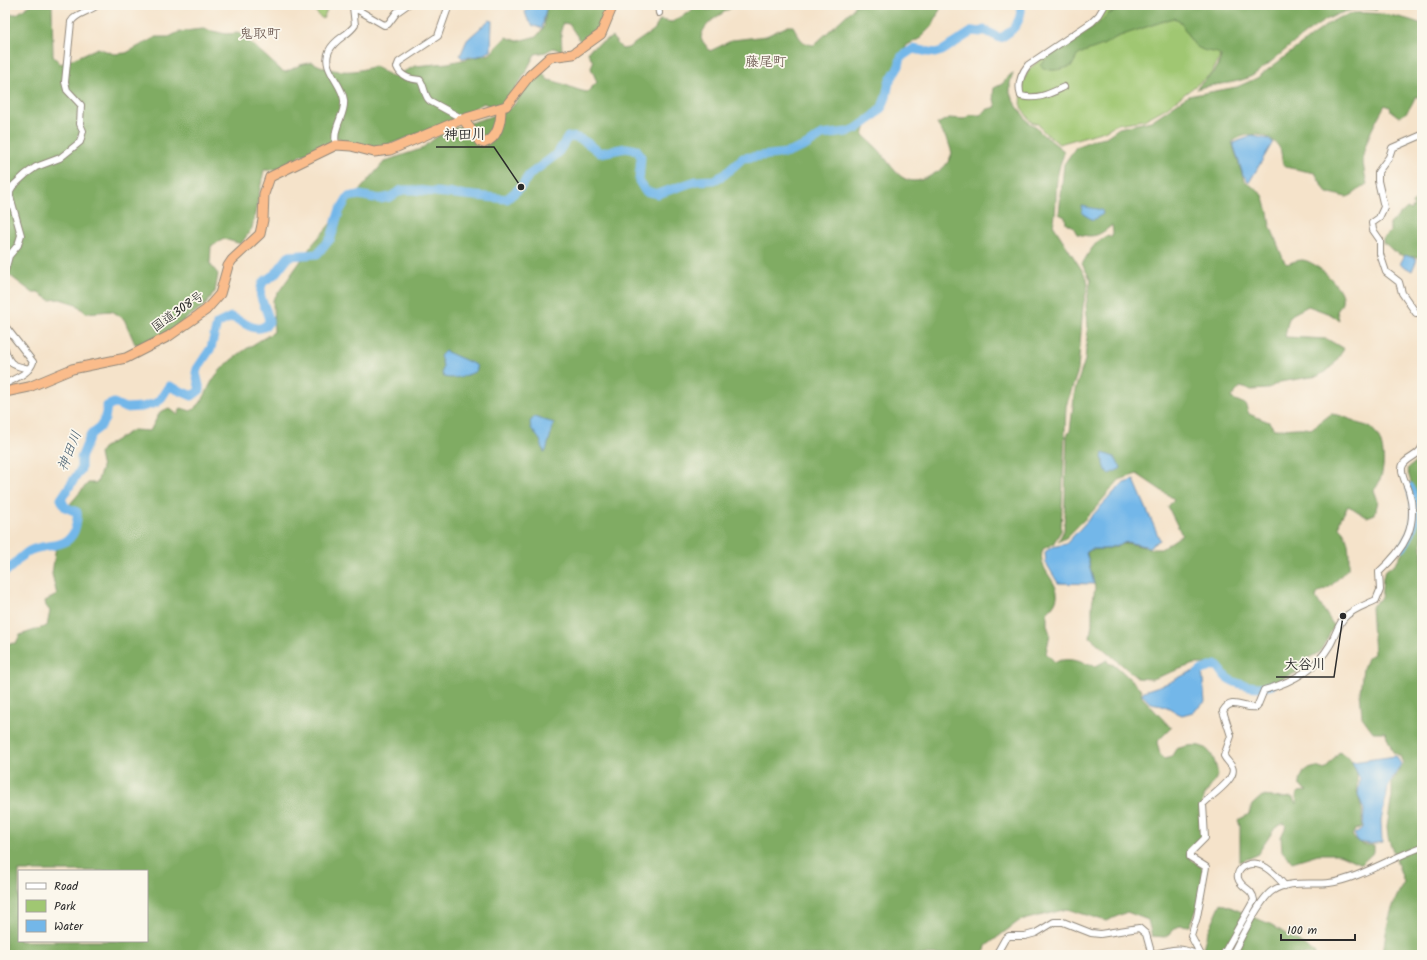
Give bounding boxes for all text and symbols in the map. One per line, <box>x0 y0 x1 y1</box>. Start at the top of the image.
district label: 鬼取町 <box>239 23 281 45</box>
district label: 藤尾町 <box>745 51 787 73</box>
callout: 神田川 <box>436 121 494 147</box>
text: 神田川 <box>444 124 486 146</box>
street label: 国道308号 <box>147 286 209 338</box>
water label: 神田川 <box>52 427 88 475</box>
callout: 大谷川 <box>1276 651 1334 677</box>
text: 大谷川 <box>1284 654 1326 676</box>
legend <box>18 870 148 942</box>
text: Road <box>54 877 79 896</box>
text: Park <box>54 897 76 916</box>
scale bar <box>1281 916 1355 942</box>
text: Water <box>54 917 84 936</box>
text: 100 m <box>1287 921 1318 940</box>

